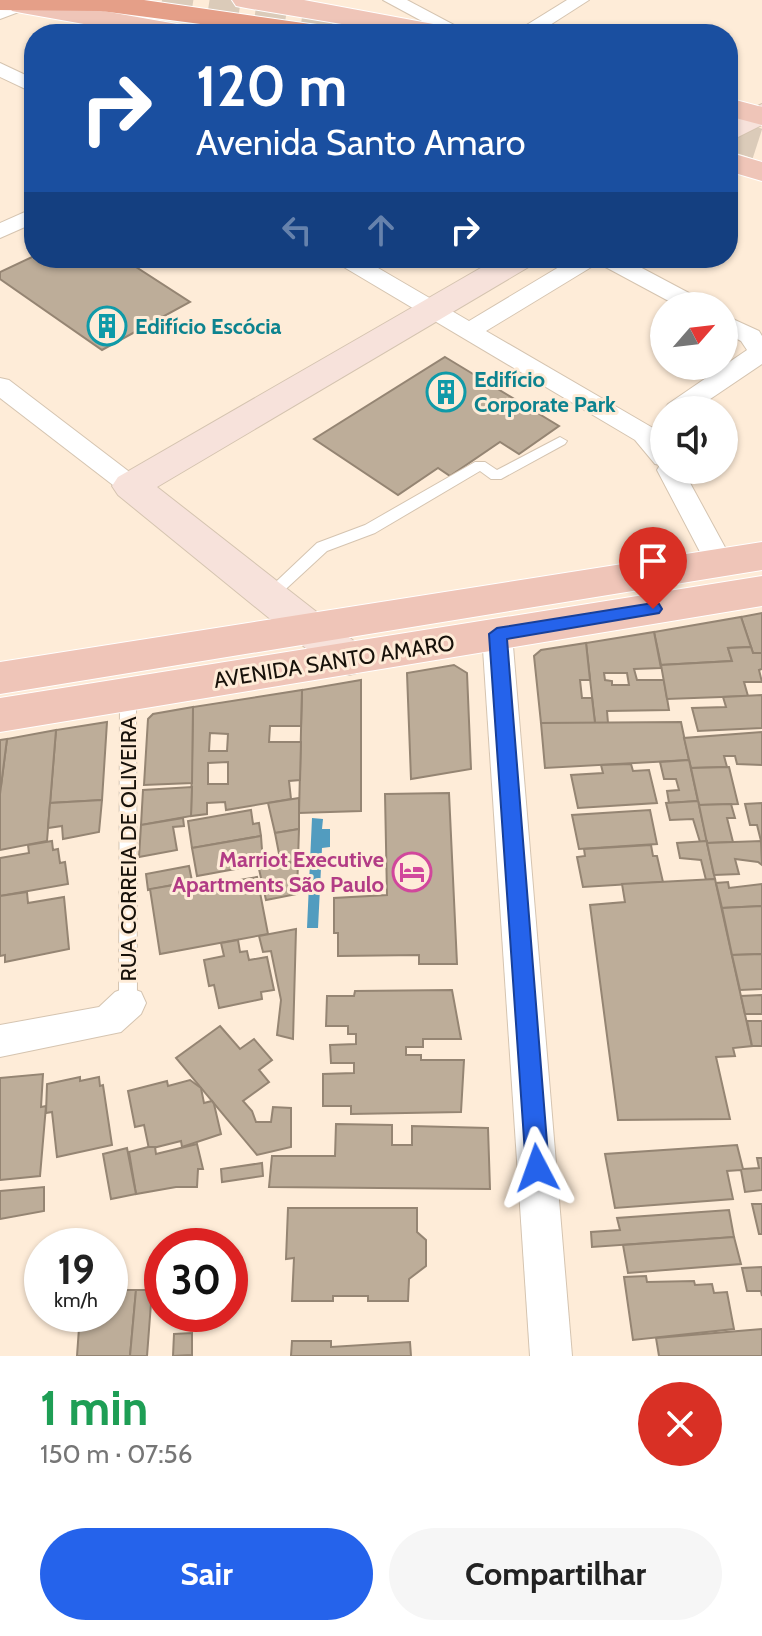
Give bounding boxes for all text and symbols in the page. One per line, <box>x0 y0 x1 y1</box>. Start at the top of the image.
text: 120 m <box>196 52 347 120</box>
icon: right <box>64 56 168 160</box>
text: Avenida Santo Amaro <box>196 120 526 164</box>
icon: left <box>275 208 319 252</box>
icon: ahead <box>359 208 403 252</box>
icon: right <box>443 208 487 252</box>
north arrow <box>650 292 738 380</box>
map controls <box>650 292 738 484</box>
building icon: Edifício Escócia <box>86 305 128 347</box>
place label: Edifício Escócia <box>135 313 281 340</box>
place label: Edifício Corporate Park <box>474 366 616 418</box>
building icon: Edifício Corporate Park <box>425 371 467 413</box>
button: sound <box>650 396 738 484</box>
pin <box>619 527 687 609</box>
icon: arrive <box>631 539 675 583</box>
street label: AVENIDA SANTO AMARO <box>212 629 457 694</box>
street label: RUA CORREIA DE OLIVEIRA <box>115 716 142 982</box>
place label: Marriot Executive Apartments São Paulo <box>172 846 384 898</box>
hotel icon: Marriot Executive Apartments São Paulo <box>391 851 433 893</box>
position arrow <box>495 1126 579 1210</box>
speed limit sign: 30 <box>144 1228 248 1332</box>
text: 19 <box>57 1245 95 1294</box>
text: km/h <box>54 1288 98 1312</box>
text: 1 min <box>40 1379 148 1437</box>
button: close <box>638 1382 722 1466</box>
text: 150 m · 07:56 <box>40 1438 192 1470</box>
button: Sair <box>40 1528 373 1620</box>
button: Compartilhar <box>389 1528 722 1620</box>

